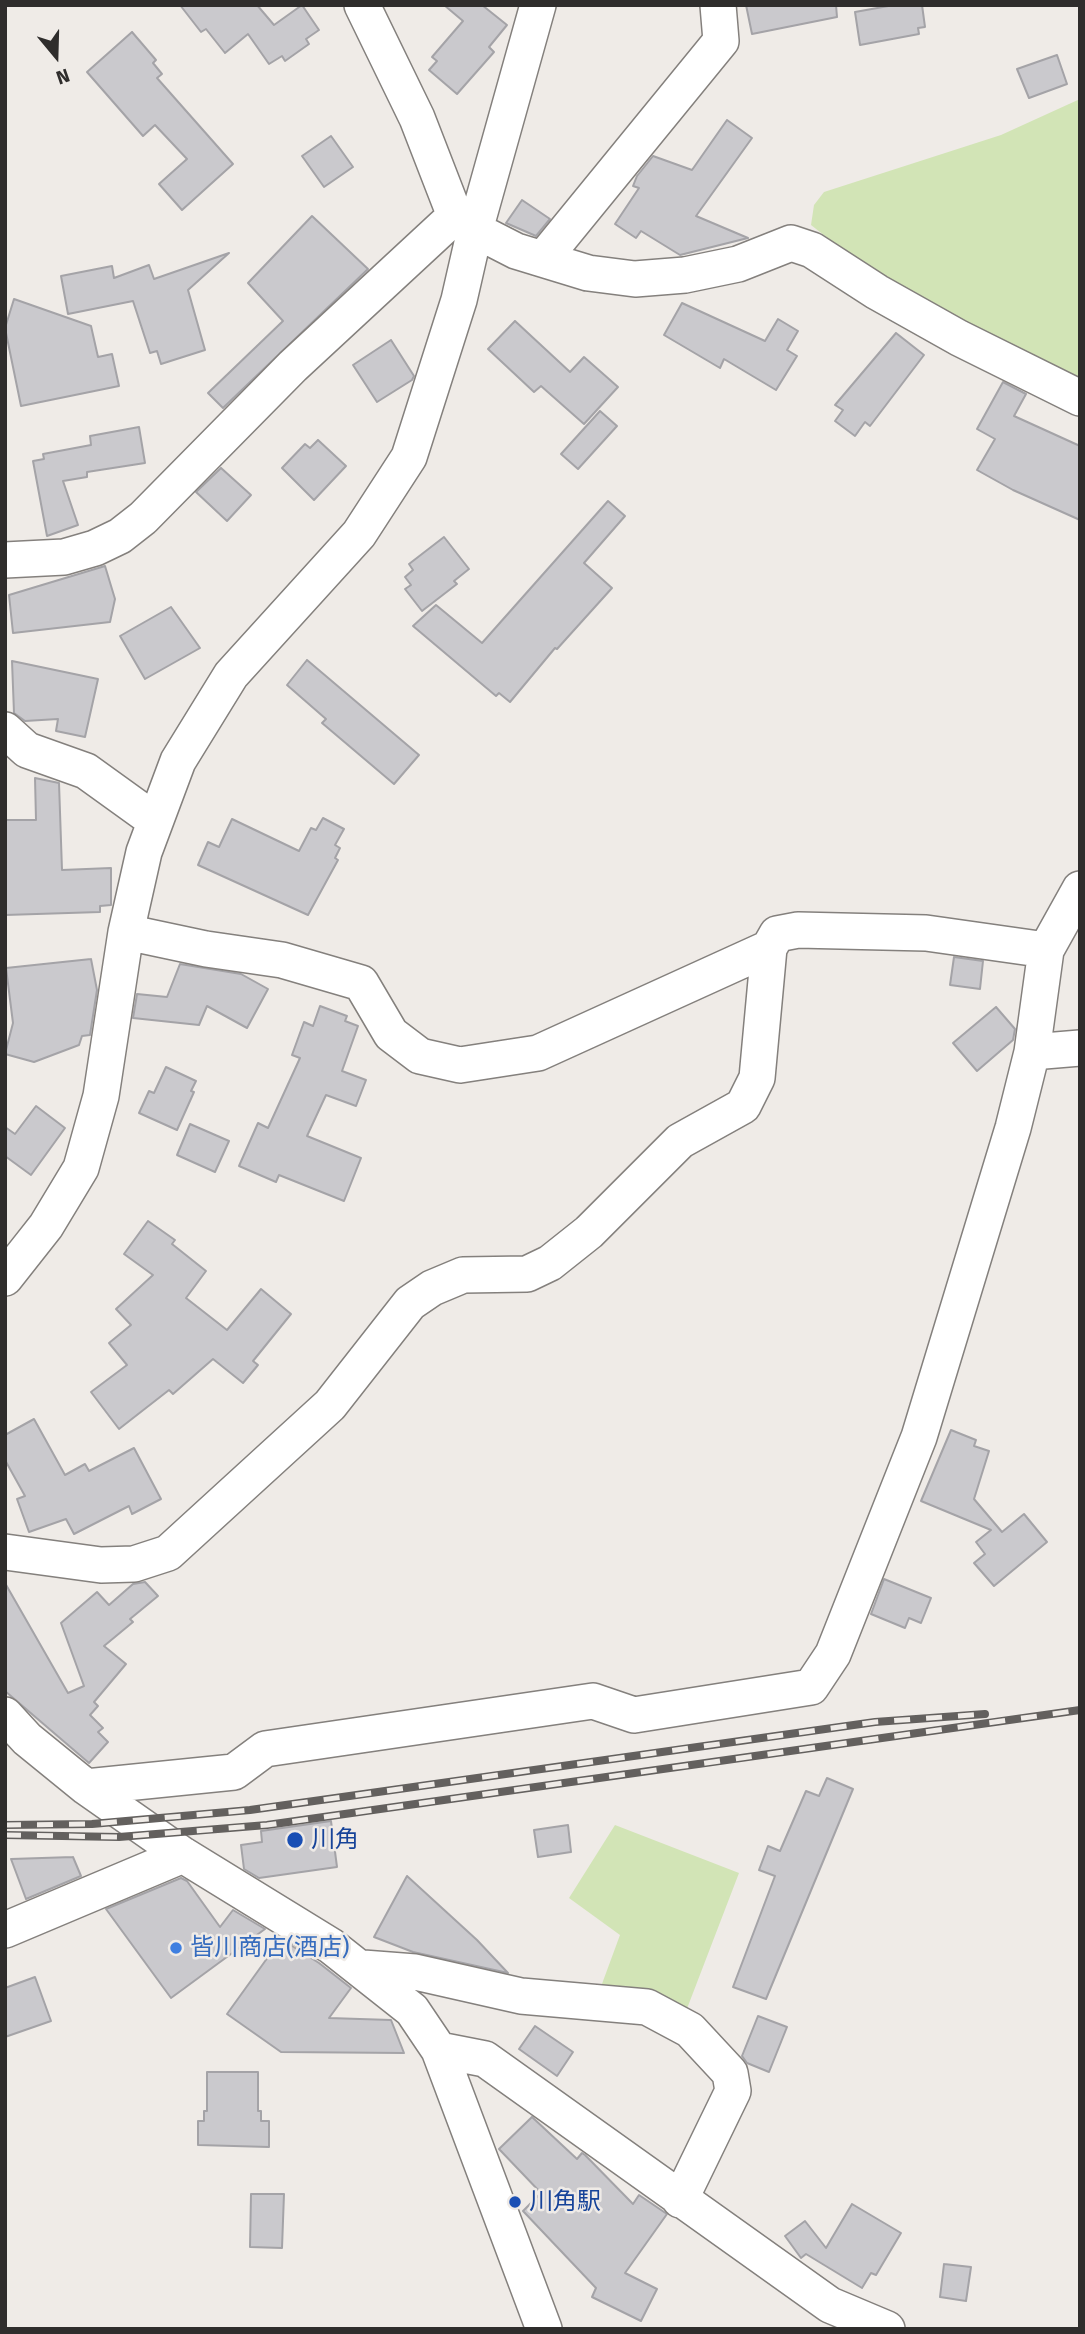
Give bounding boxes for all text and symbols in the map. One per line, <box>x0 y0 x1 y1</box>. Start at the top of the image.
north arrow <box>21 21 91 91</box>
text: N <box>53 63 73 89</box>
place label: 川角 <box>311 1826 359 1854</box>
marker: 川角 <box>285 1830 305 1850</box>
place label: 皆川商店(酒店) <box>190 1934 350 1962</box>
marker: 皆川商店(酒店) <box>168 1940 184 1956</box>
place label: 川角駅 <box>529 2188 601 2216</box>
marker: 川角駅 <box>507 2194 523 2210</box>

